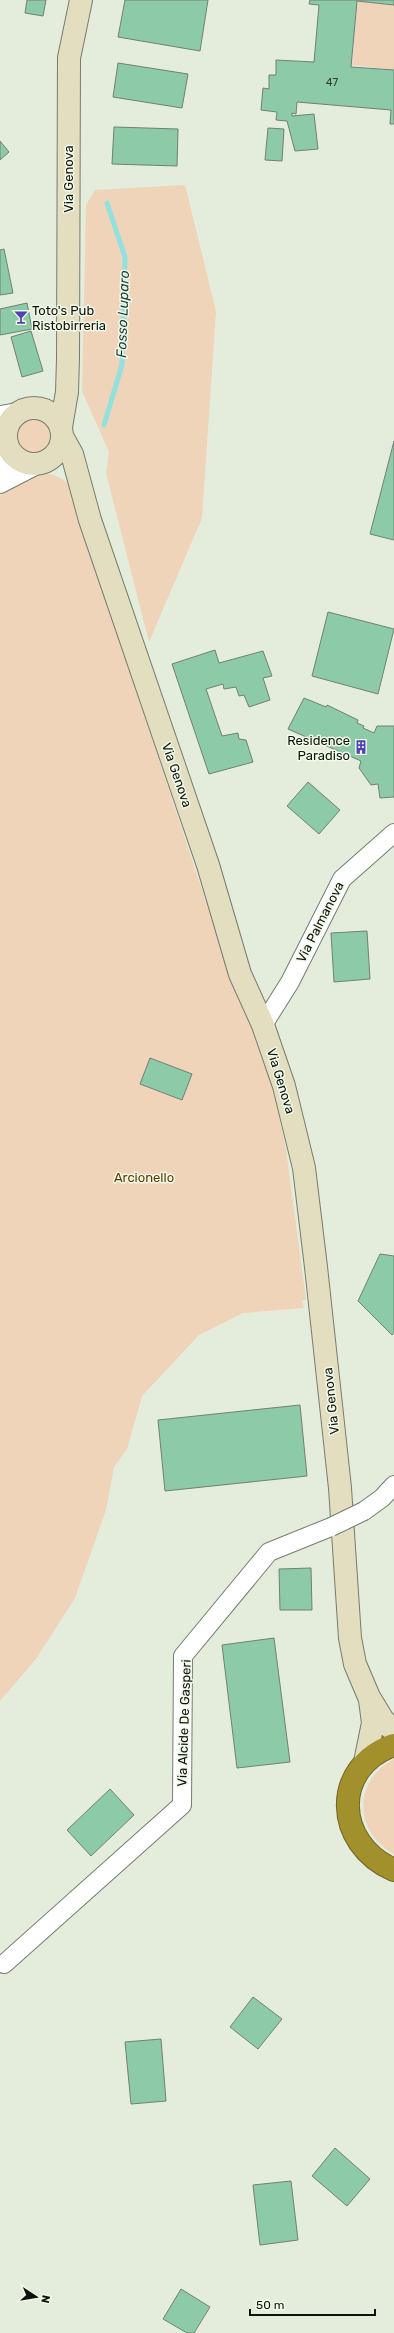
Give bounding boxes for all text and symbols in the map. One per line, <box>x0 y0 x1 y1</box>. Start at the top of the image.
house number: 47 <box>326 76 338 89</box>
street label: Via Genova <box>61 145 76 213</box>
water label: Fosso Luparo <box>113 270 133 358</box>
place label: Toto's Pub Ristobirreria <box>32 303 106 333</box>
bar icon: Toto's Pub Ristobirreria <box>13 309 29 325</box>
place label: Residence Paradiso <box>287 733 350 763</box>
building icon: Residence Paradiso <box>353 739 369 755</box>
street label: Via Genova <box>159 741 195 809</box>
street label: Via Palmanova <box>293 879 347 965</box>
street label: Via Genova <box>264 1047 298 1115</box>
park label: Arcionello <box>114 1170 174 1185</box>
street label: Via Genova <box>320 1367 342 1435</box>
street label: Via Alcide De Gasperi <box>174 1659 194 1787</box>
north arrow <box>16 2277 56 2317</box>
scale bar <box>250 2291 375 2317</box>
text: N <box>38 2294 52 2304</box>
text: 50 m <box>256 2298 284 2312</box>

